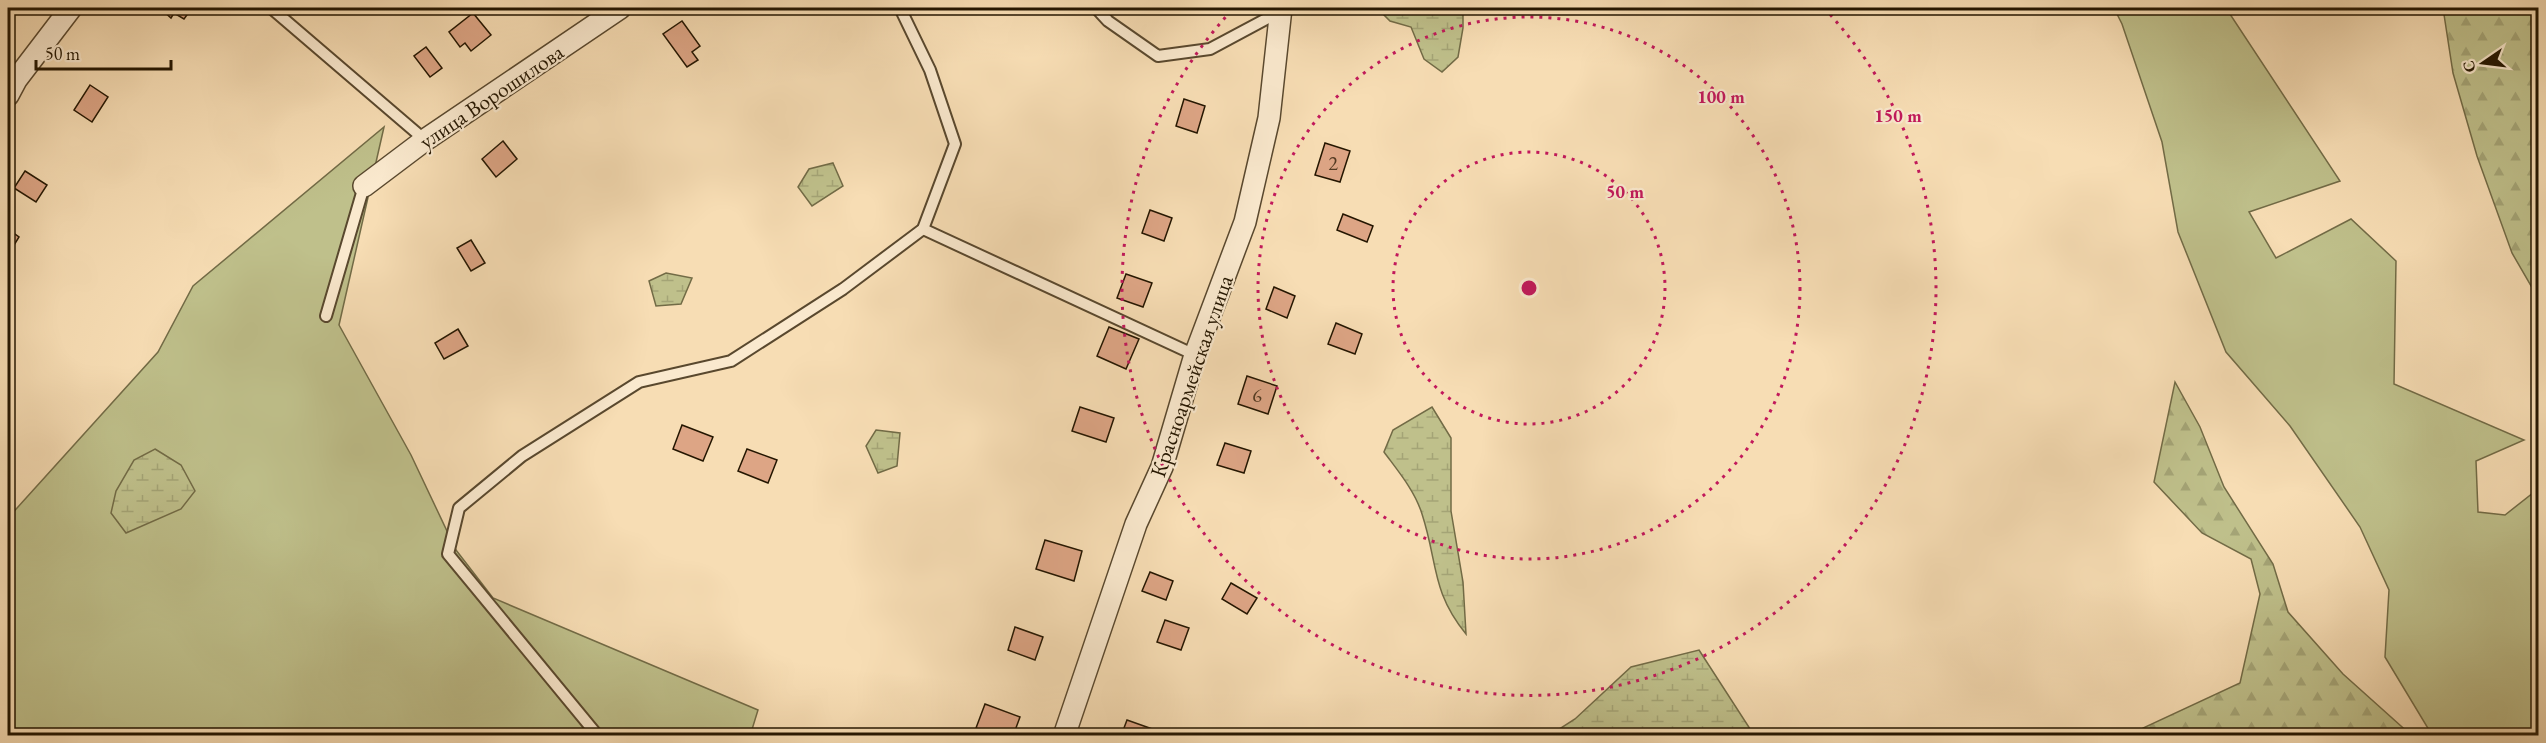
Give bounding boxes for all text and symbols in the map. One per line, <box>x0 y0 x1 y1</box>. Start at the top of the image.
scale bar <box>36 33 171 71</box>
north arrow <box>2453 33 2513 93</box>
street label: улица Ворошилова <box>413 37 569 155</box>
text: 50 m <box>45 42 80 65</box>
text: С <box>2457 58 2480 75</box>
text: 100 m <box>1697 85 1745 108</box>
text: 150 m <box>1874 104 1922 127</box>
house number: 2 <box>1328 150 1338 176</box>
text: 50 m <box>1606 180 1644 203</box>
street label: Красноармейская улица <box>1143 271 1240 481</box>
centre of rings <box>1519 278 1539 298</box>
house number: 6 <box>1252 382 1262 408</box>

